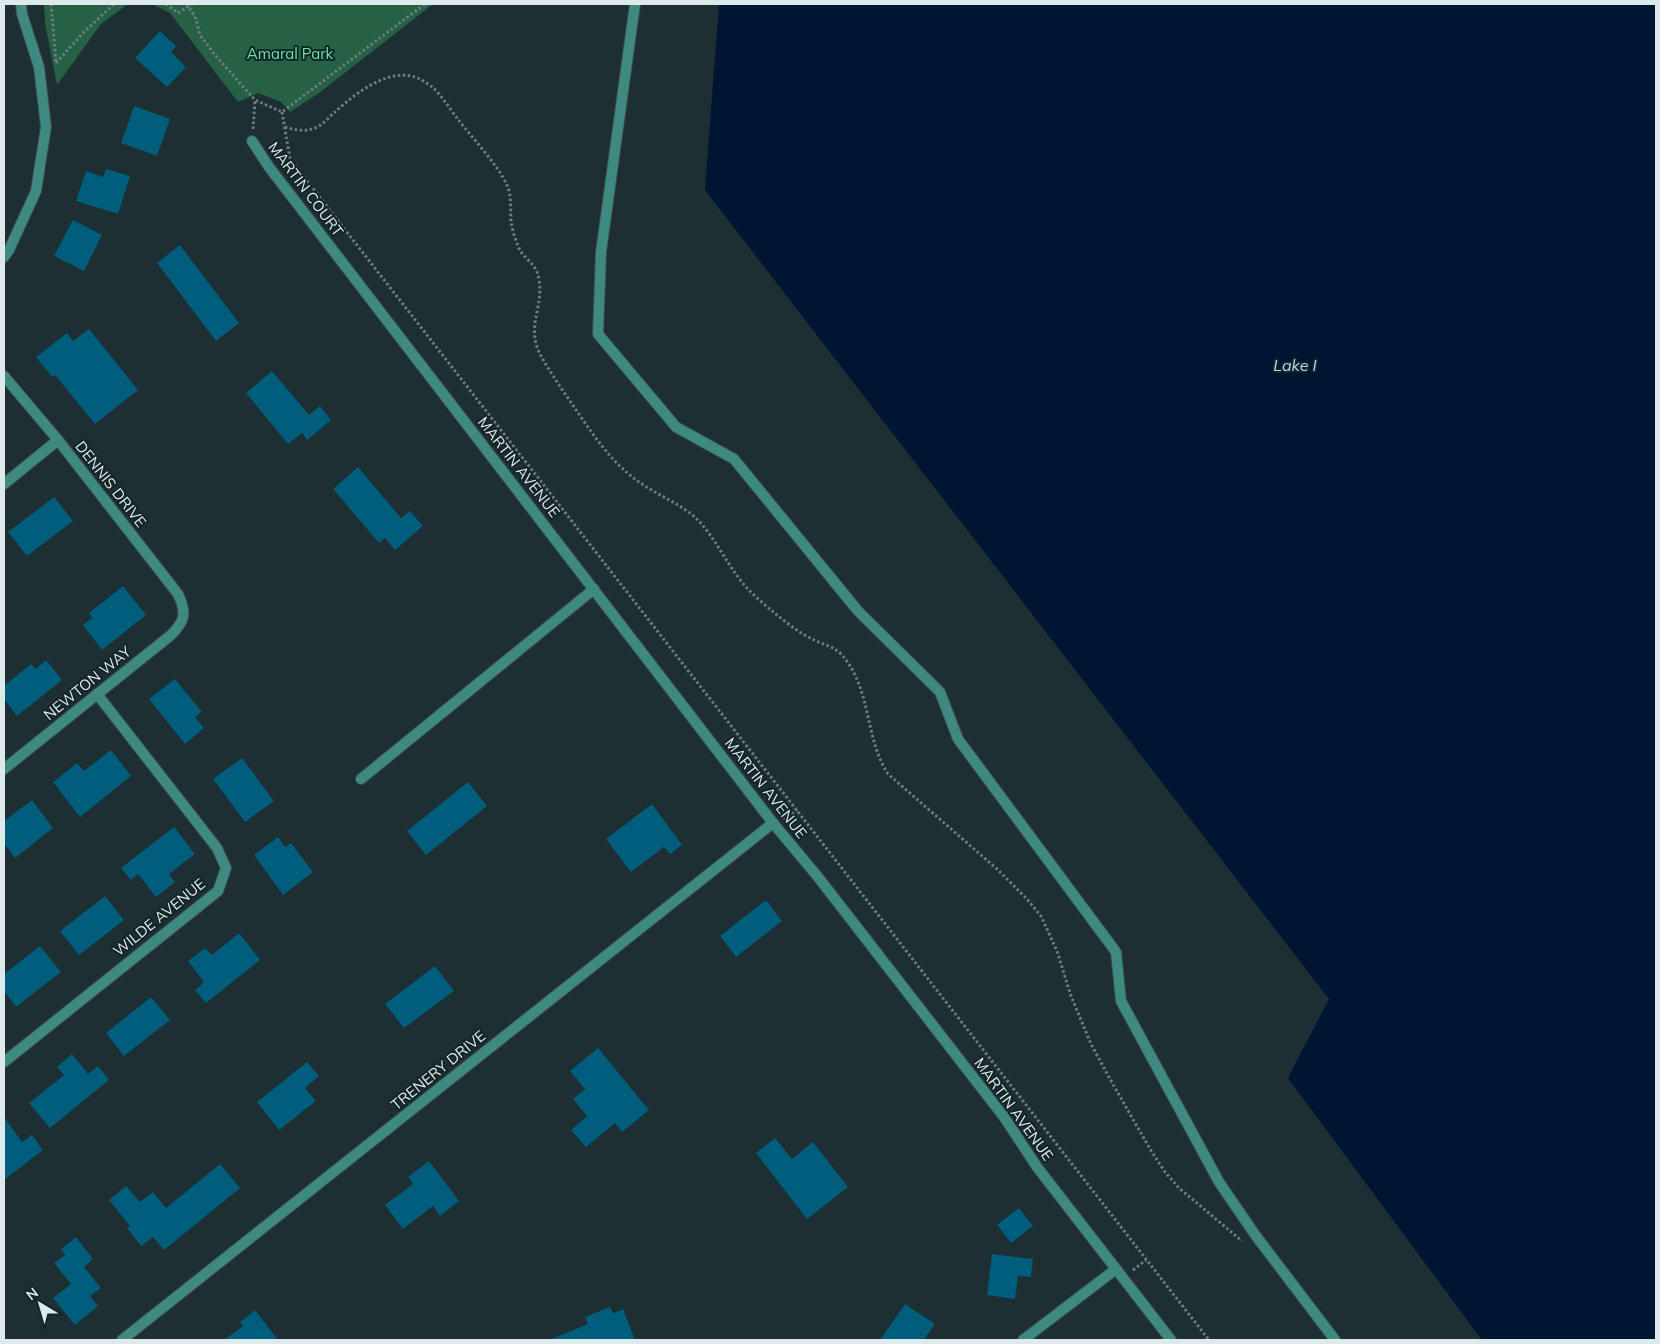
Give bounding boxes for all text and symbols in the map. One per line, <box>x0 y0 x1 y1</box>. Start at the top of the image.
park label: Amaral Park <box>247 44 334 63</box>
street label: MARTIN COURT <box>264 138 348 240</box>
water label: Lake I <box>1273 355 1317 375</box>
street label: MARTIN AVENUE <box>474 413 564 521</box>
street label: DENNIS DRIVE <box>71 437 151 531</box>
street label: NEWTON WAY <box>39 641 135 724</box>
street label: MARTIN AVENUE <box>721 734 811 842</box>
street label: WILDE AVENUE <box>109 874 209 960</box>
street label: TRENERY DRIVE <box>387 1026 489 1114</box>
street label: MARTIN AVENUE <box>970 1054 1058 1164</box>
north arrow <box>15 1279 65 1329</box>
text: N <box>22 1283 42 1304</box>

